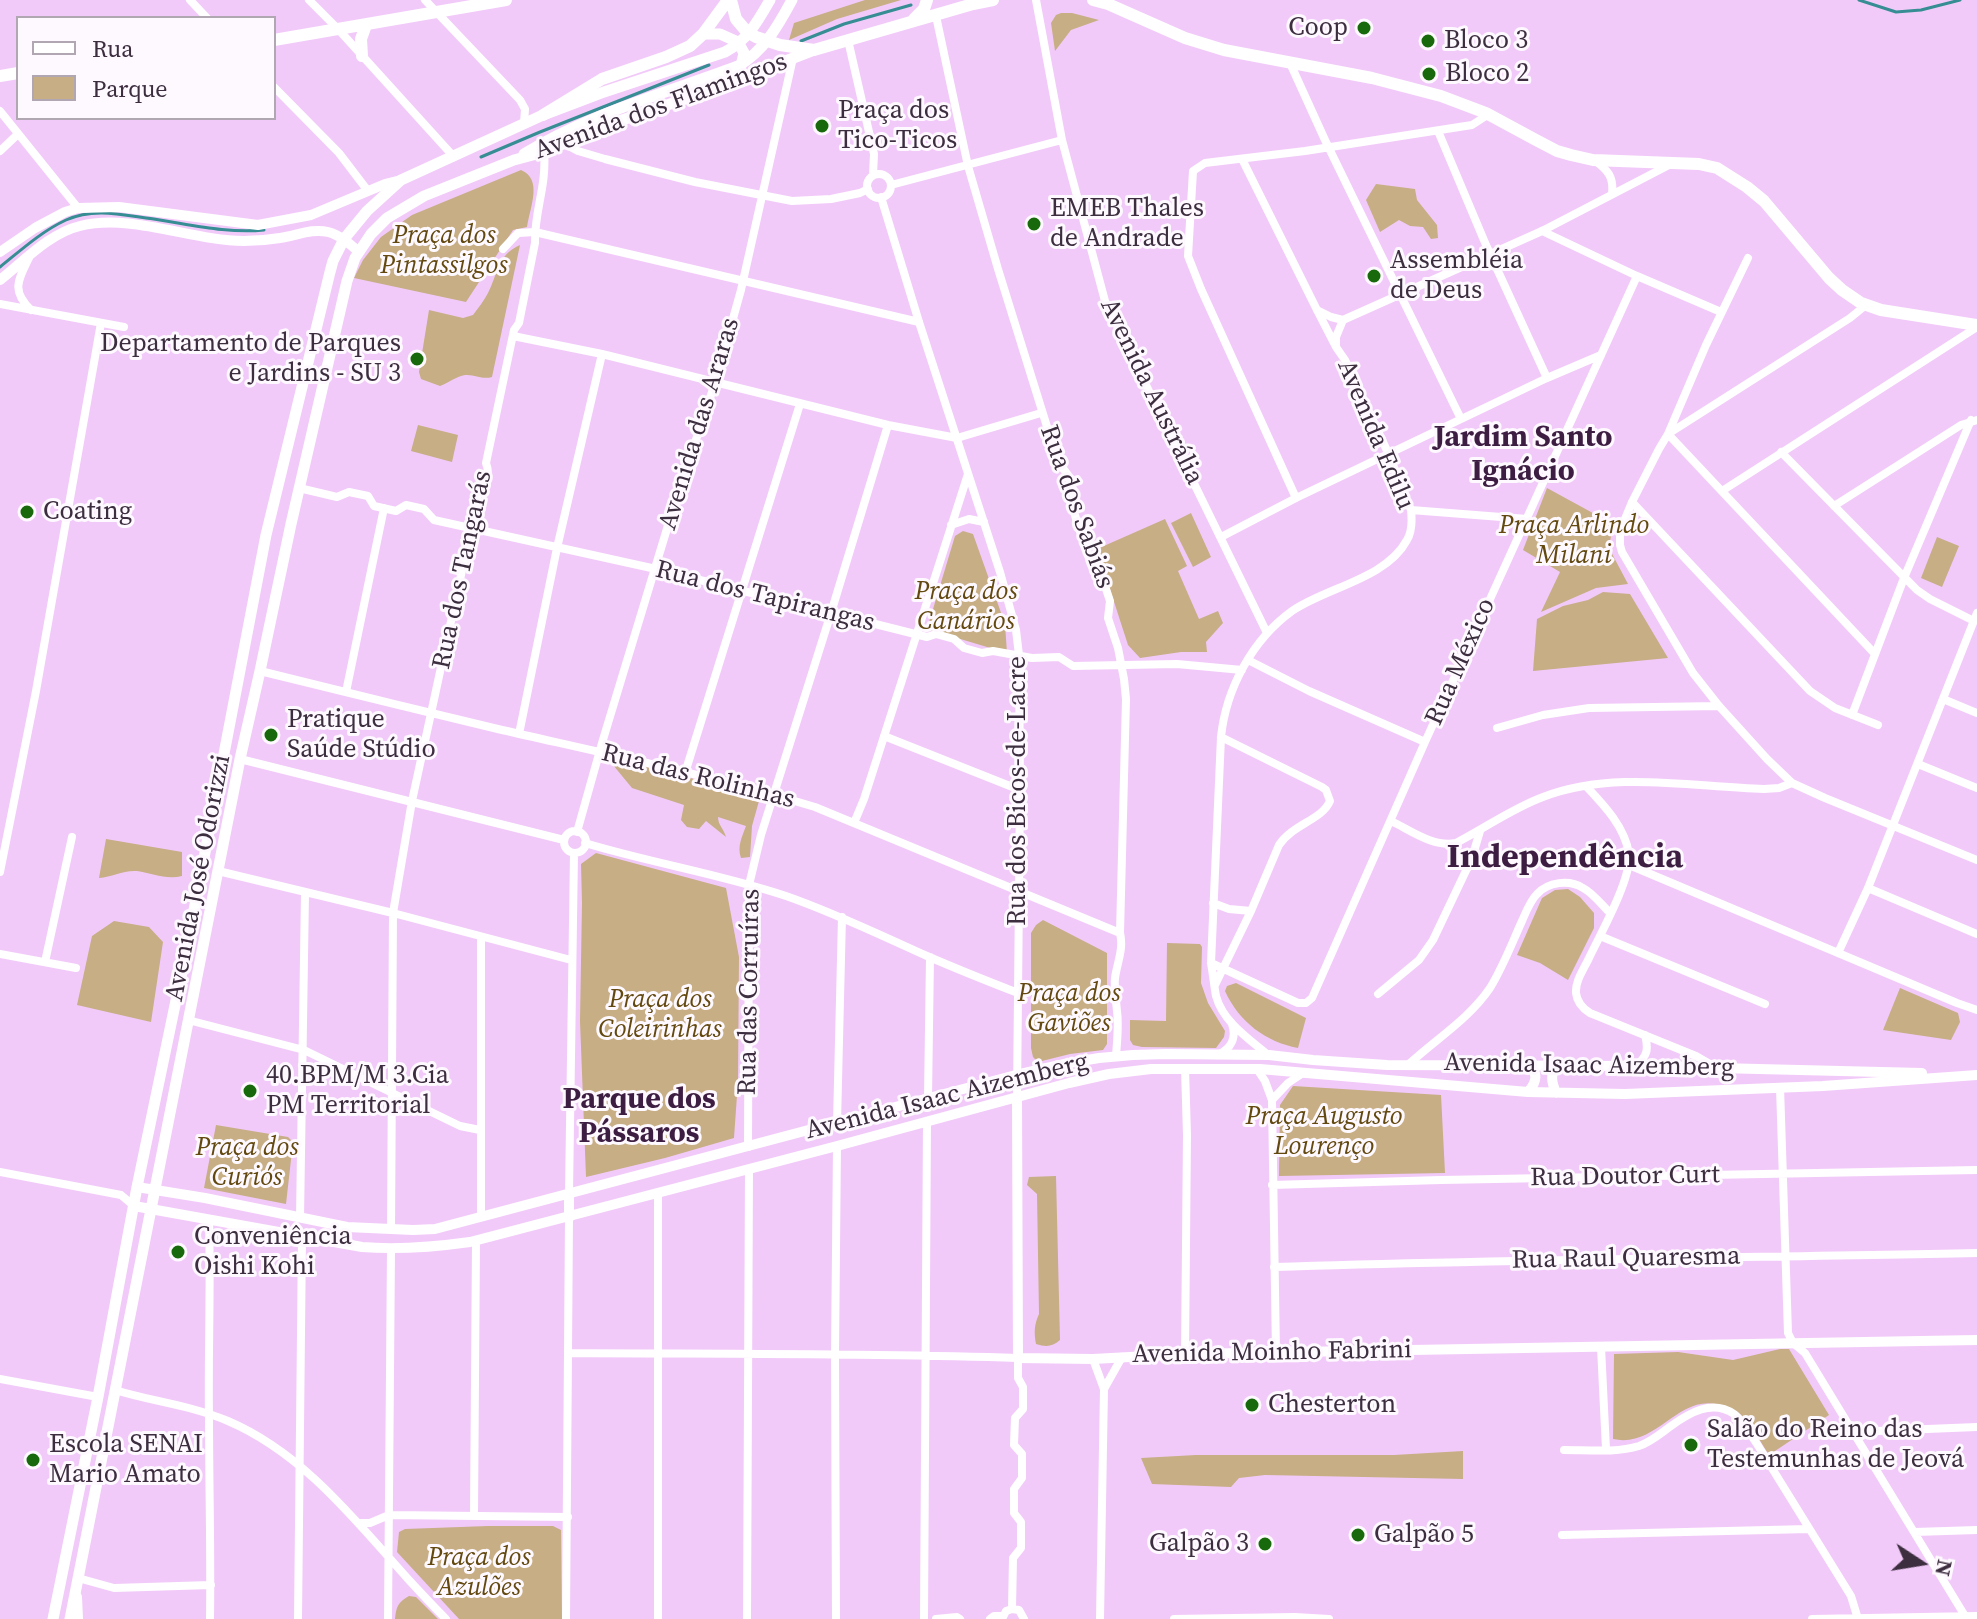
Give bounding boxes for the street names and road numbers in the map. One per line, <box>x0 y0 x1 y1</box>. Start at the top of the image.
street label: Avenida dos Flamingos <box>530 47 792 167</box>
street label: Avenida Austrália <box>1092 294 1210 490</box>
street label: Avenida das Araras <box>653 314 747 534</box>
street label: Avenida Edilu <box>1329 355 1421 515</box>
street label: Rua dos Sabiás <box>1032 421 1120 593</box>
street label: Rua dos Tangarás <box>427 468 499 672</box>
street label: Rua dos Tapirangas <box>652 555 878 639</box>
street label: Rua México <box>1419 594 1503 730</box>
street label: Rua dos Bicos-de-Lacre <box>1002 656 1034 926</box>
street label: Rua das Rolinhas <box>598 738 798 816</box>
street label: Avenida José Odorizzi <box>160 752 238 1004</box>
street label: Rua das Corruíras <box>733 888 767 1096</box>
street label: Avenida Isaac Aizemberg <box>802 1047 1092 1147</box>
street label: Avenida Isaac Aizemberg <box>1444 1048 1734 1084</box>
street label: Rua Doutor Curt <box>1530 1160 1720 1194</box>
street label: Rua Raul Quaresma <box>1511 1241 1741 1277</box>
street label: Avenida Moinho Fabrini <box>1132 1335 1412 1371</box>

